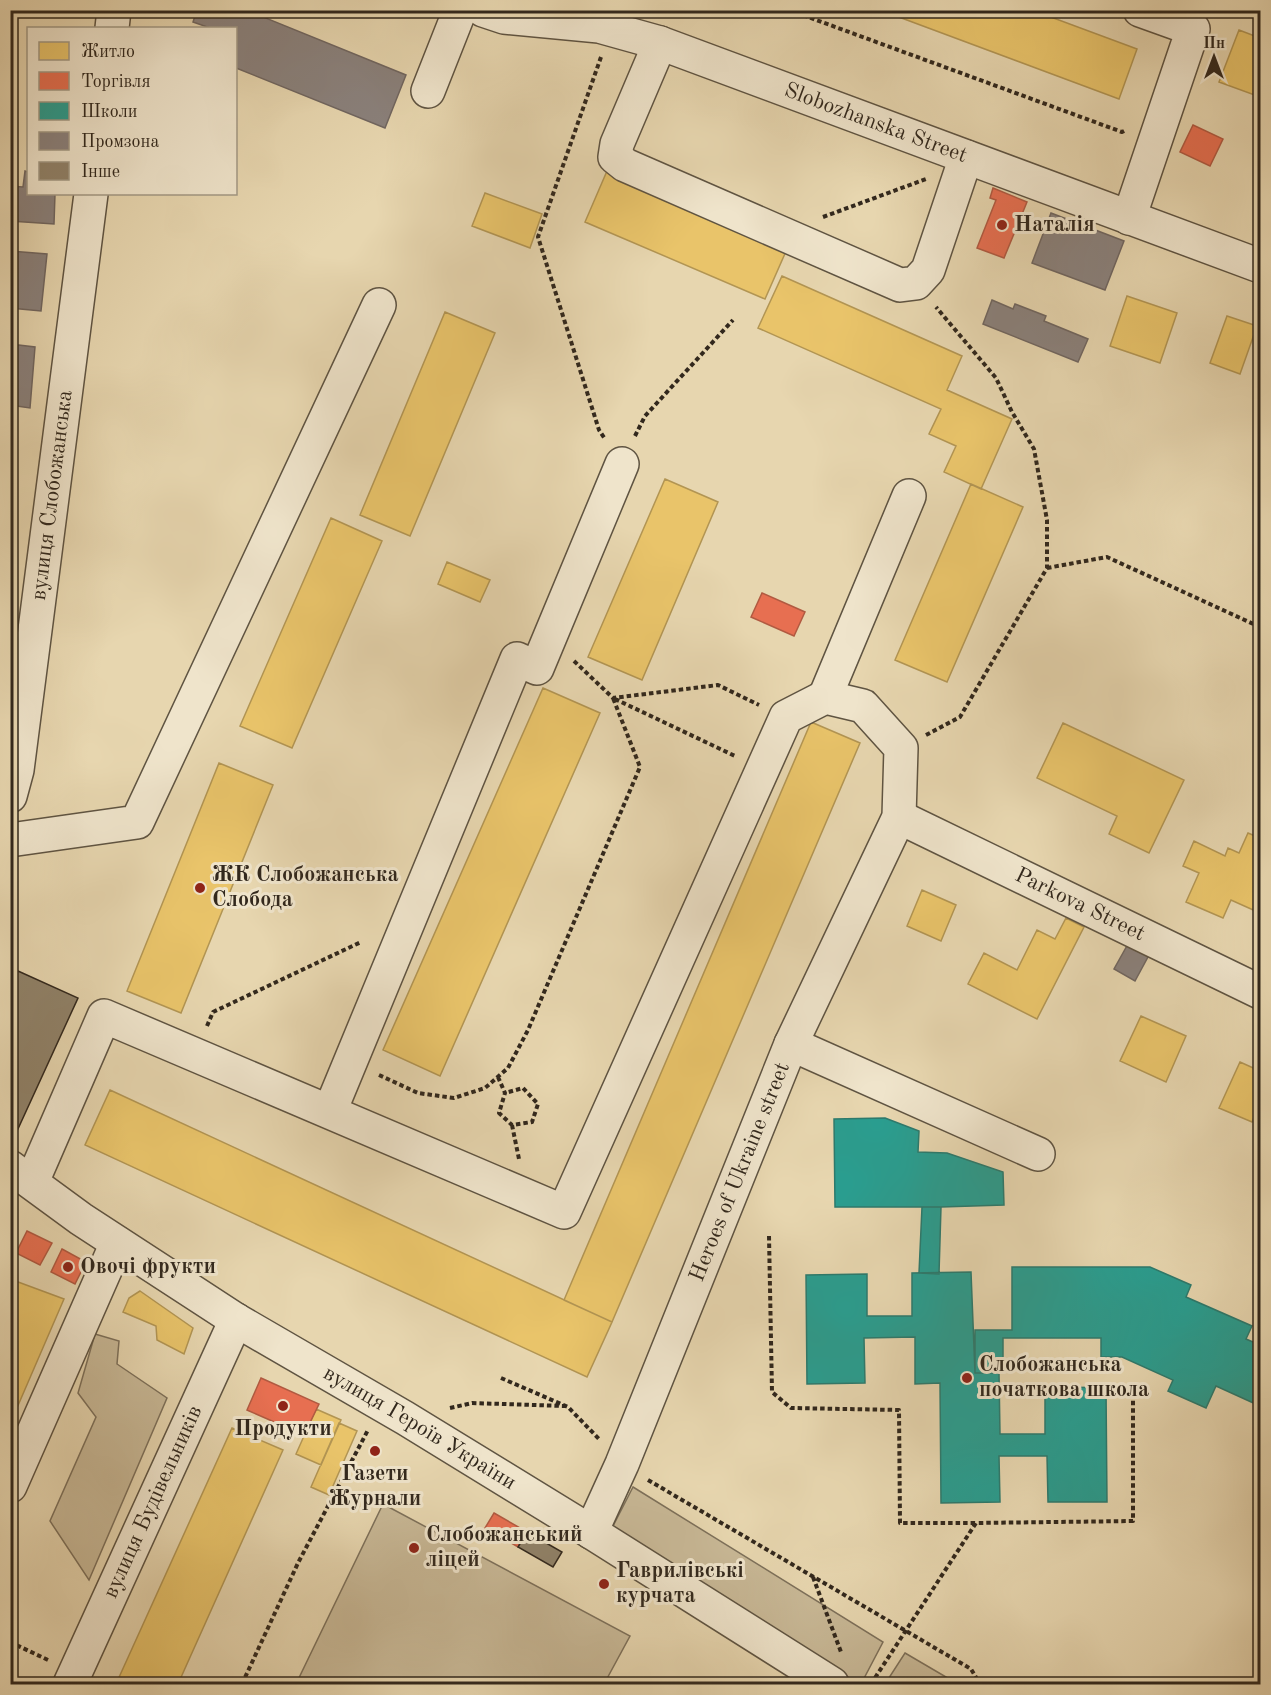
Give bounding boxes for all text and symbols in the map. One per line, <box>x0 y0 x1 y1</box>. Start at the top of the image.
legend <box>27 27 237 195</box>
north arrow <box>1184 27 1244 87</box>
text: Пн <box>1203 36 1225 52</box>
text: Житло <box>81 43 135 61</box>
text: Торгівля <box>81 73 151 91</box>
street label: Slobozhanska Street <box>781 79 970 167</box>
text: Школи <box>81 103 138 121</box>
text: Промзона <box>81 133 159 151</box>
text: Інше <box>81 163 120 181</box>
place label: Наталія <box>1014 214 1095 236</box>
marker: Наталія <box>995 218 1009 232</box>
street label: вулиця Слобожанська <box>28 389 77 602</box>
place label: ЖК Слобожанська Слобода <box>212 864 399 911</box>
street label: Parkova Street <box>1011 864 1148 945</box>
marker: ЖК Слобожанська Слобода <box>193 881 207 895</box>
street label: Heroes of Ukraine street <box>686 1059 794 1285</box>
place label: Овочі фрукти <box>80 1256 216 1279</box>
marker: Овочі фрукти <box>61 1260 75 1274</box>
place label: Cлобожанська початкова школа <box>979 1354 1149 1401</box>
street label: вулиця Героїв України <box>319 1362 520 1494</box>
marker: Cлобожанська початкова школа <box>960 1371 974 1385</box>
marker: Продукти <box>276 1399 290 1413</box>
street label: вулиця Будівельників <box>100 1402 206 1602</box>
place label: Продукти <box>234 1418 332 1440</box>
marker: Газети Журнали <box>368 1444 382 1458</box>
place label: Газети Журнали <box>329 1463 421 1510</box>
place label: Слобожанський ліцей <box>426 1524 583 1571</box>
marker: Слобожанський ліцей <box>407 1541 421 1555</box>
place label: Гаврилівські курчата <box>616 1560 744 1607</box>
marker: Гаврилівські курчата <box>597 1577 611 1591</box>

